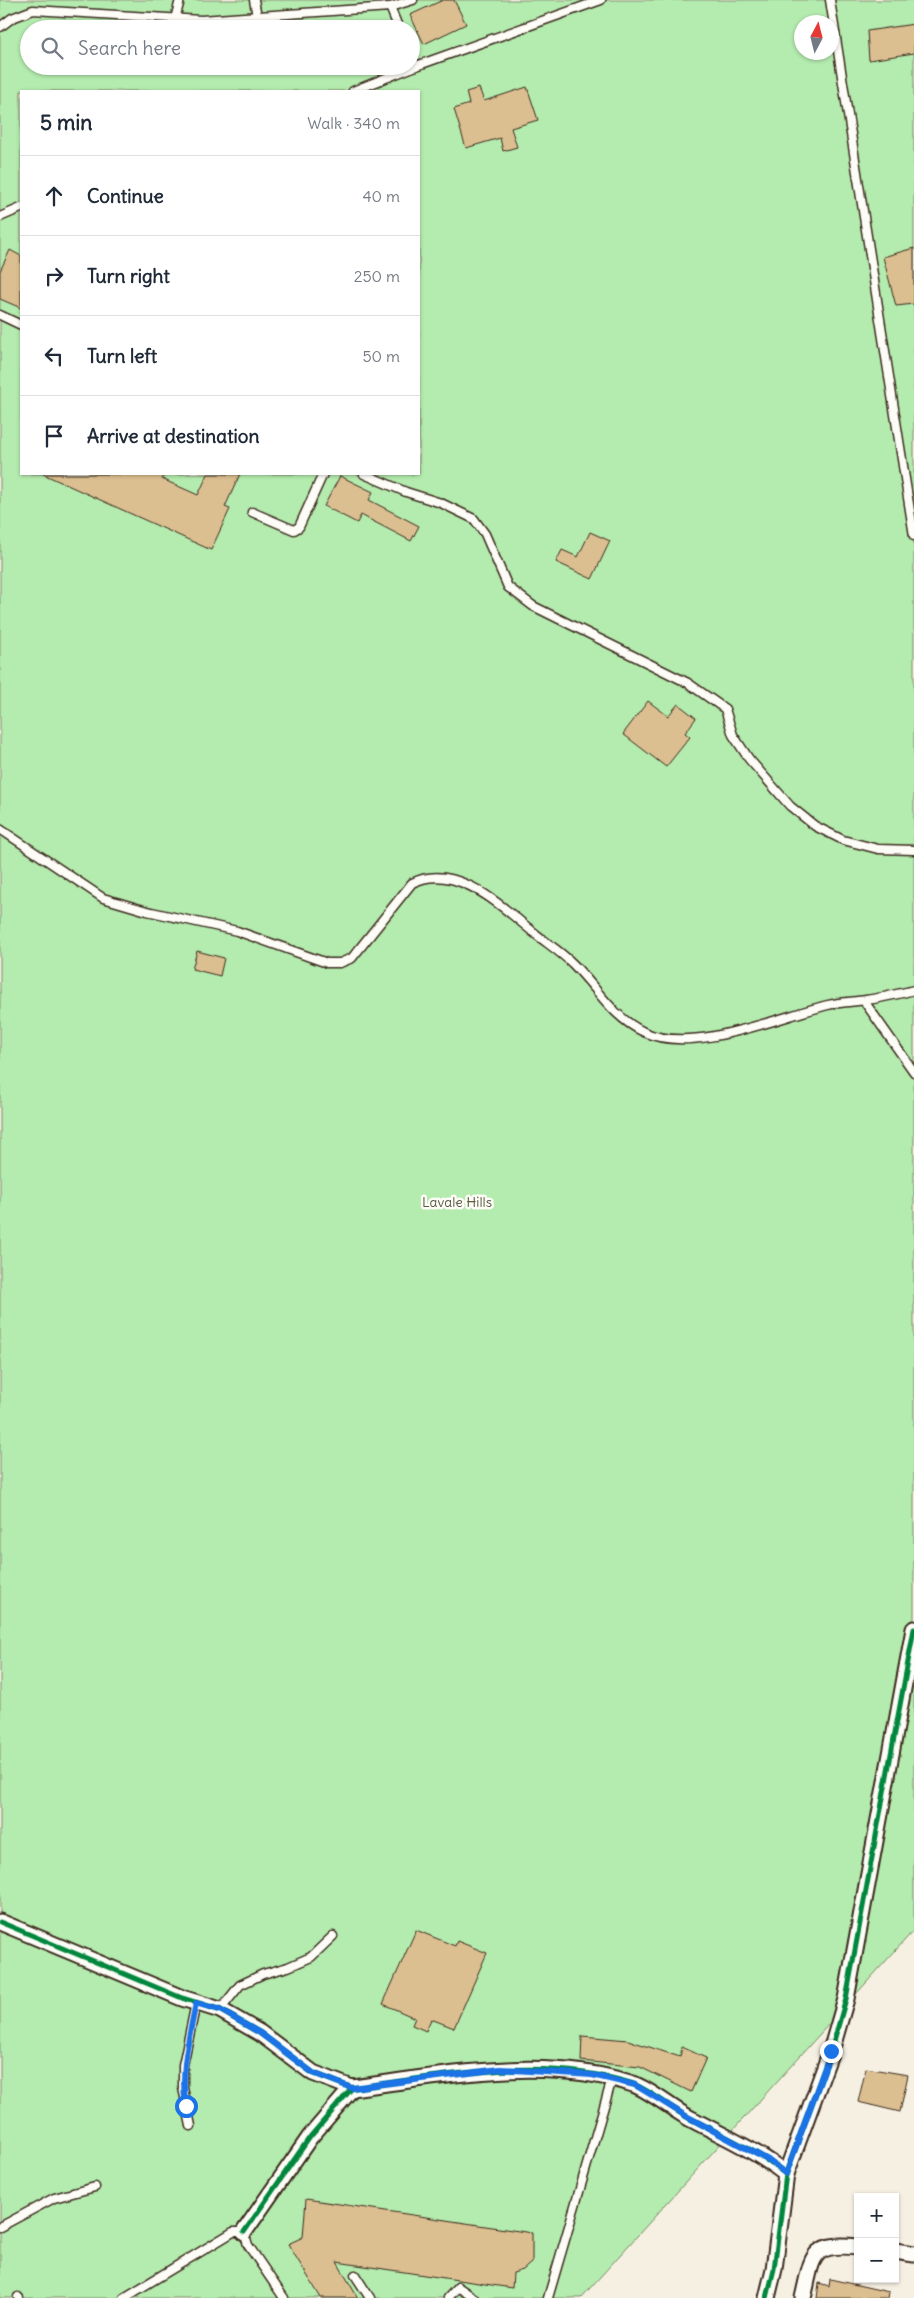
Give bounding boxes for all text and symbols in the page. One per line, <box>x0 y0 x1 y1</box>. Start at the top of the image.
north arrow <box>794 15 839 60</box>
search box <box>20 20 420 75</box>
icon: search <box>38 34 66 62</box>
text: Search here <box>78 36 181 60</box>
text: 5 min <box>40 109 92 136</box>
text: Walk · 340 m <box>307 113 400 133</box>
icon: ahead <box>40 182 68 210</box>
text: Continue <box>87 184 164 208</box>
text: 40 m <box>362 186 400 206</box>
icon: right <box>40 262 68 290</box>
text: Turn right <box>87 264 170 288</box>
text: 250 m <box>354 266 400 286</box>
icon: left <box>40 342 68 370</box>
text: Turn left <box>87 344 157 368</box>
text: 50 m <box>362 346 400 366</box>
icon: arrive <box>40 422 68 450</box>
text: Arrive at destination <box>87 424 260 448</box>
park label: Lavale Hills <box>422 1193 492 1211</box>
route end <box>820 2040 843 2063</box>
route start <box>175 2095 198 2118</box>
map controls <box>854 2193 899 2283</box>
button: + <box>854 2193 899 2238</box>
button: − <box>854 2238 899 2283</box>

